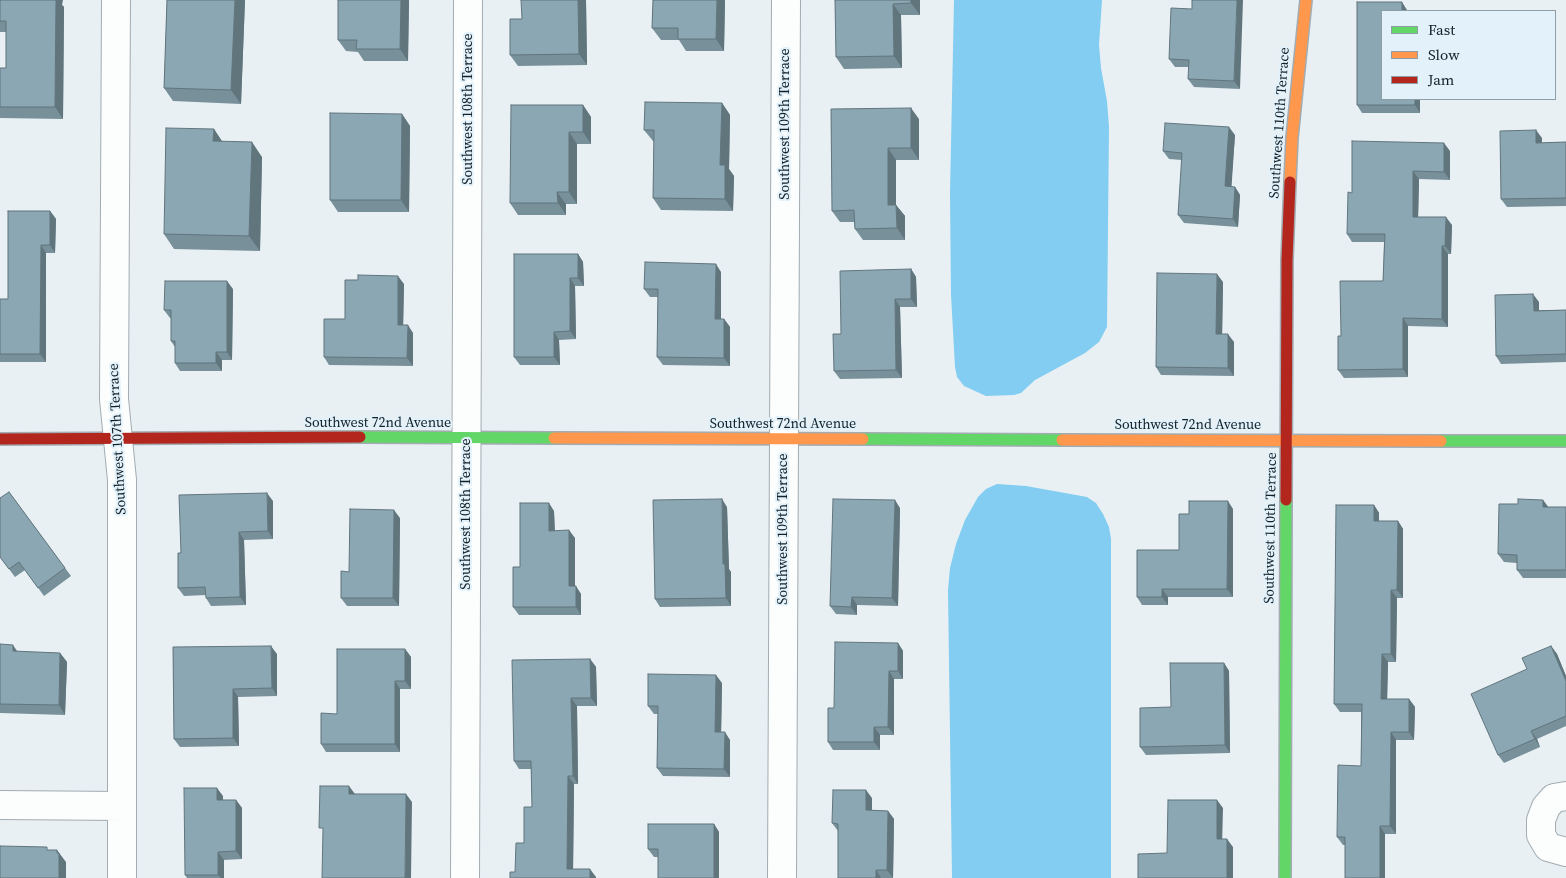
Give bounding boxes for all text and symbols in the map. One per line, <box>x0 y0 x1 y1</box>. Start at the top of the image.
legend <box>1381 10 1556 100</box>
text: Fast <box>1428 19 1455 40</box>
street label: Southwest 108th Terrace <box>460 33 476 185</box>
text: Slow <box>1428 44 1460 65</box>
street label: Southwest 110th Terrace <box>1266 47 1294 199</box>
street label: Southwest 109th Terrace <box>777 48 793 200</box>
text: Jam <box>1428 69 1454 90</box>
street label: Southwest 107th Terrace <box>106 363 130 515</box>
street label: Southwest 72nd Avenue <box>305 415 451 431</box>
street label: Southwest 72nd Avenue <box>710 416 856 432</box>
street label: Southwest 72nd Avenue <box>1115 417 1261 433</box>
street label: Southwest 108th Terrace <box>458 438 474 590</box>
street label: Southwest 110th Terrace <box>1261 452 1281 604</box>
street label: Southwest 109th Terrace <box>775 453 791 605</box>

